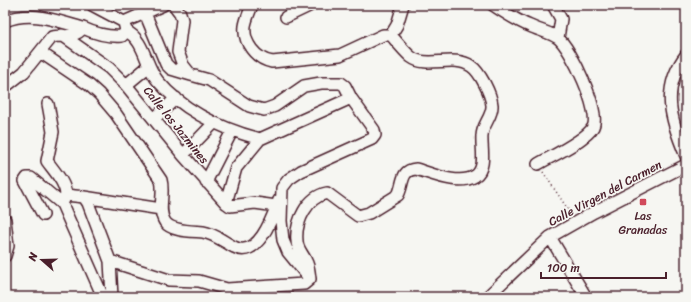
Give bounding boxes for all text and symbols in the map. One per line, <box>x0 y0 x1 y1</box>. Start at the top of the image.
street label: Calle los Jazmines <box>137 81 215 169</box>
street label: Calle Virgen del Carmen <box>544 153 666 232</box>
marker: Las Granadas <box>638 197 648 207</box>
place label: Las Granadas <box>619 205 668 241</box>
north arrow <box>22 240 62 280</box>
text: N <box>22 250 43 265</box>
scale bar <box>541 254 666 280</box>
text: 100 m <box>547 257 580 279</box>

